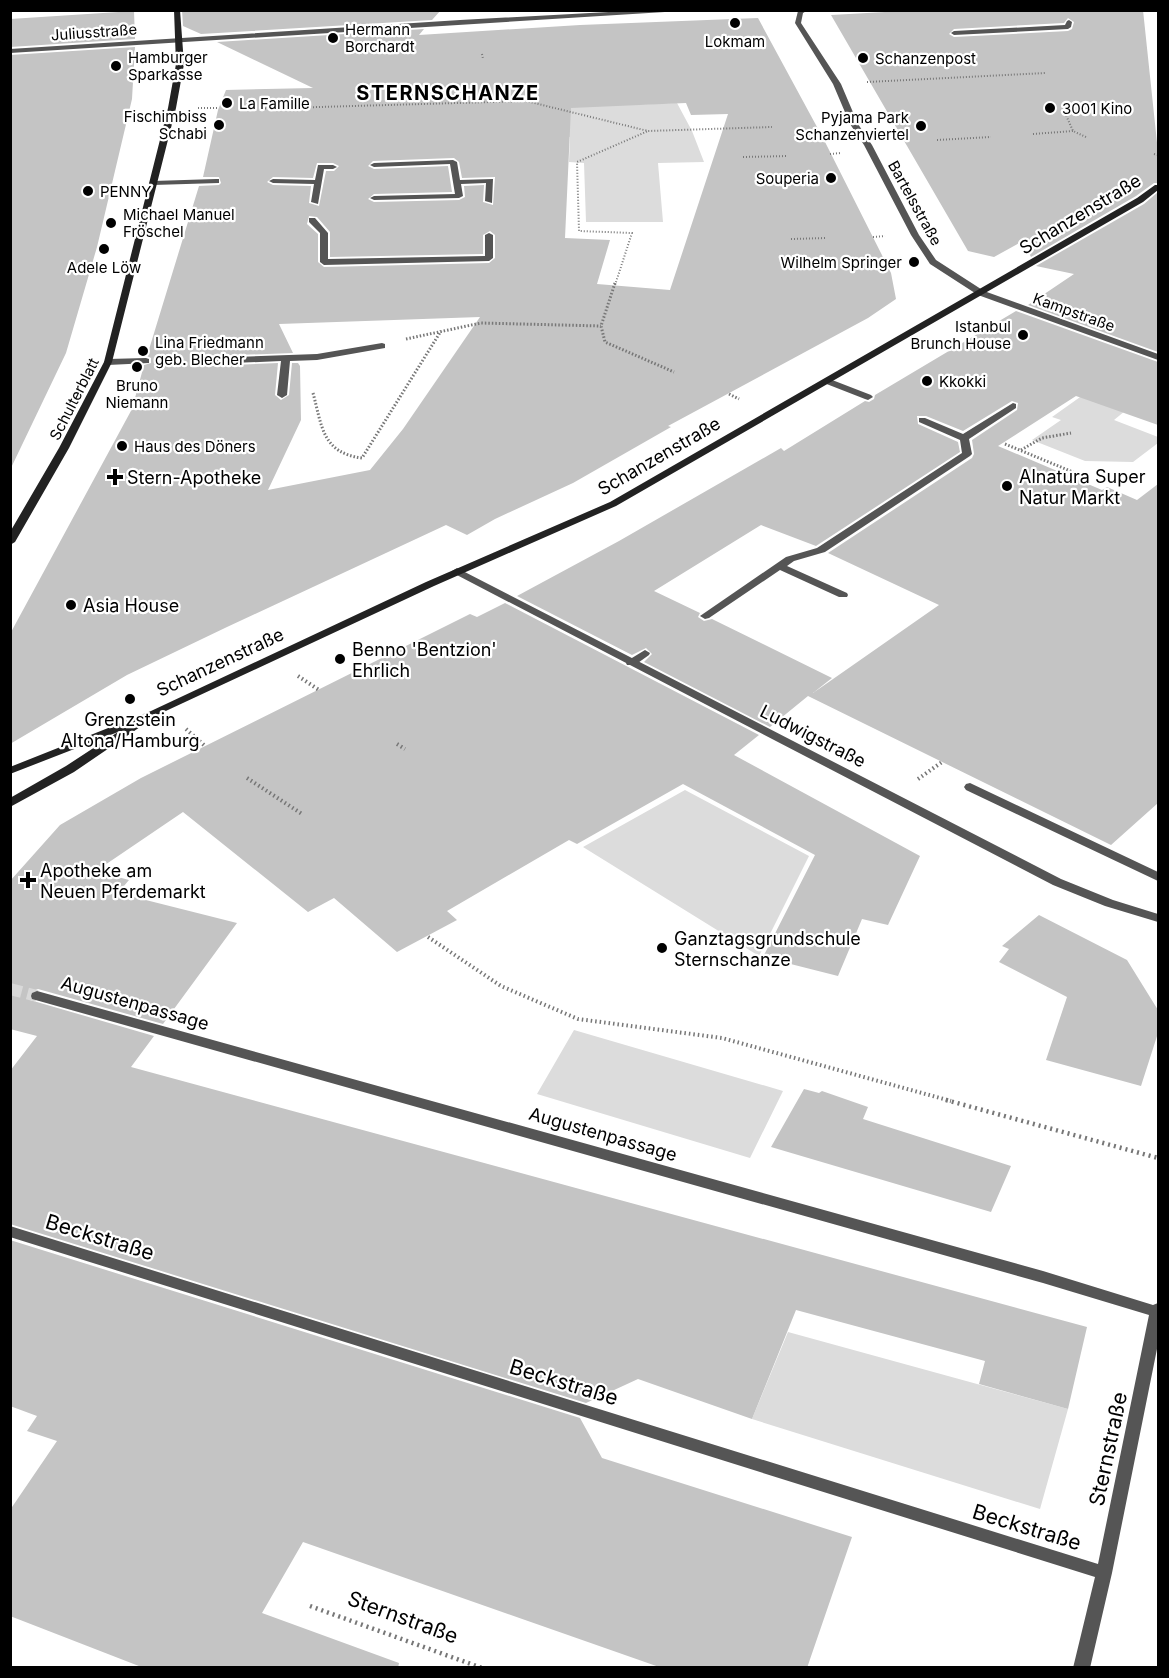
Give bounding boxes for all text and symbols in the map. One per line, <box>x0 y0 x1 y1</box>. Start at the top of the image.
marker: Lokmam <box>728 16 742 30</box>
street label: Juliusstraße <box>50 20 138 44</box>
place label: Hermann Borchardt <box>345 20 415 56</box>
marker: Hermann Borchardt <box>326 31 340 45</box>
place label: Lokmam <box>705 32 765 51</box>
place label: Hamburger Sparkasse <box>128 48 208 84</box>
place label: Schanzenpost <box>875 49 976 68</box>
marker: Schanzenpost <box>856 51 870 65</box>
marker: Hamburger Sparkasse <box>109 59 123 73</box>
district label: STERNSCHANZE <box>356 81 540 105</box>
place label: La Famille <box>239 94 310 113</box>
marker: La Famille <box>220 96 234 110</box>
place label: 3001 Kino <box>1062 99 1132 118</box>
marker: 3001 Kino <box>1043 101 1057 115</box>
place label: Fischimbiss Schabi <box>124 107 207 143</box>
place label: Pyjama Park Schanzenviertel <box>795 108 910 144</box>
marker: Fischimbiss Schabi <box>212 118 226 132</box>
marker: Pyjama Park Schanzenviertel <box>914 119 928 133</box>
street label: Bartelsstraße <box>884 157 946 249</box>
place label: Souperia <box>756 169 819 188</box>
street label: Schanzenstraße <box>1015 169 1145 259</box>
marker: Souperia <box>824 171 838 185</box>
place label: PENNY <box>100 182 151 201</box>
marker: PENNY <box>81 184 95 198</box>
place label: Michael Manuel Fröschel <box>123 205 235 241</box>
marker: Michael Manuel Fröschel <box>104 216 118 230</box>
marker: Adele Löw <box>97 242 111 256</box>
place label: Wilhelm Springer <box>781 253 902 272</box>
marker: Wilhelm Springer <box>907 255 921 269</box>
place label: Adele Löw <box>67 258 141 277</box>
street label: Kampstraße <box>1030 288 1118 336</box>
place label: Istanbul Brunch House <box>910 317 1011 353</box>
marker: Istanbul Brunch House <box>1016 328 1030 342</box>
place label: Lina Friedmann geb. Blecher <box>155 333 264 369</box>
marker: Lina Friedmann geb. Blecher <box>136 344 150 358</box>
street label: Schulterblatt <box>45 355 103 443</box>
marker: Bruno Niemann <box>130 360 144 374</box>
place label: Kkokki <box>939 372 986 391</box>
marker: Kkokki <box>920 374 934 388</box>
place label: Bruno Niemann <box>106 376 168 412</box>
street label: Schanzenstraße <box>594 412 724 500</box>
place label: Haus des Döners <box>134 437 256 456</box>
marker: Haus des Döners <box>115 439 129 453</box>
place label: Alnatura Super Natur Markt <box>1019 466 1146 508</box>
place label: Stern-Apotheke <box>127 467 261 488</box>
marker: Stern-Apotheke <box>108 470 122 484</box>
marker: Alnatura Super Natur Markt <box>1000 479 1014 493</box>
place label: Asia House <box>83 595 179 616</box>
marker: Asia House <box>64 598 78 612</box>
street label: Schanzenstraße <box>153 623 287 701</box>
place label: Benno 'Bentzion' Ehrlich <box>352 639 497 681</box>
marker: Benno 'Bentzion' Ehrlich <box>333 652 347 666</box>
marker: Grenzstein Altona/Hamburg <box>123 692 137 706</box>
street label: Ludwigstraße <box>757 700 869 772</box>
place label: Grenzstein Altona/Hamburg <box>60 709 200 751</box>
place label: Apotheke am Neuen Pferdemarkt <box>40 860 206 902</box>
marker: Apotheke am Neuen Pferdemarkt <box>21 873 35 887</box>
place label: Ganztagsgrundschule Sternschanze <box>674 928 861 970</box>
marker: Ganztagsgrundschule Sternschanze <box>655 941 669 955</box>
street label: Augustenpassage <box>59 972 211 1034</box>
street label: Augustenpassage <box>527 1103 679 1165</box>
street label: Beckstraße <box>43 1209 157 1265</box>
street label: Beckstraße <box>507 1354 621 1410</box>
street label: Sternstraße <box>1084 1390 1132 1508</box>
street label: Beckstraße <box>970 1499 1084 1555</box>
street label: Sternstraße <box>344 1585 462 1649</box>

